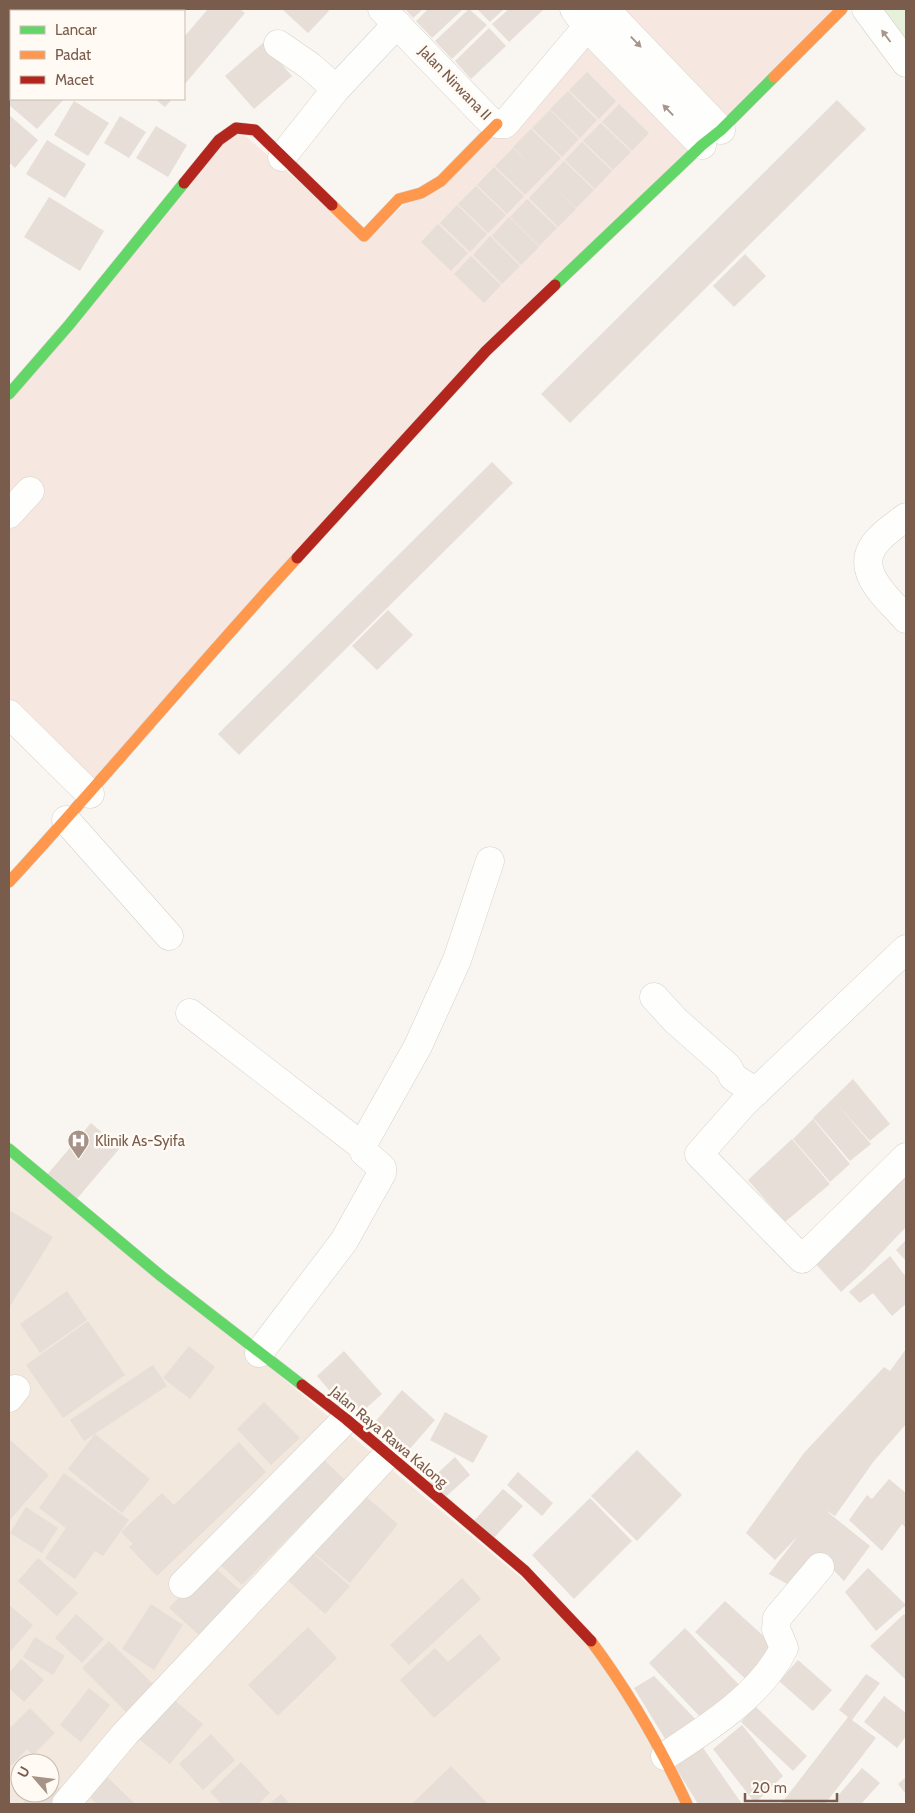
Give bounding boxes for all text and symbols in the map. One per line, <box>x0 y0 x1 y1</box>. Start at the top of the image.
legend <box>10 10 185 100</box>
text: Lancar <box>55 21 97 39</box>
one-way arrow <box>881 29 891 43</box>
one-way arrow <box>630 36 642 48</box>
street label: Jalan Nirwana II <box>414 41 495 124</box>
text: Padat <box>55 46 91 64</box>
text: Macet <box>55 71 94 89</box>
one-way arrow <box>662 104 674 116</box>
hospital icon: Klinik As-Syifa <box>67 1129 91 1160</box>
place label: Klinik As-Syifa <box>95 1132 186 1150</box>
street label: Jalan Raya Rawa Kalong <box>326 1382 452 1492</box>
north arrow <box>10 1753 60 1803</box>
text: U <box>13 1763 34 1781</box>
scale bar <box>745 1770 838 1802</box>
text: 20 m <box>752 1779 787 1797</box>

